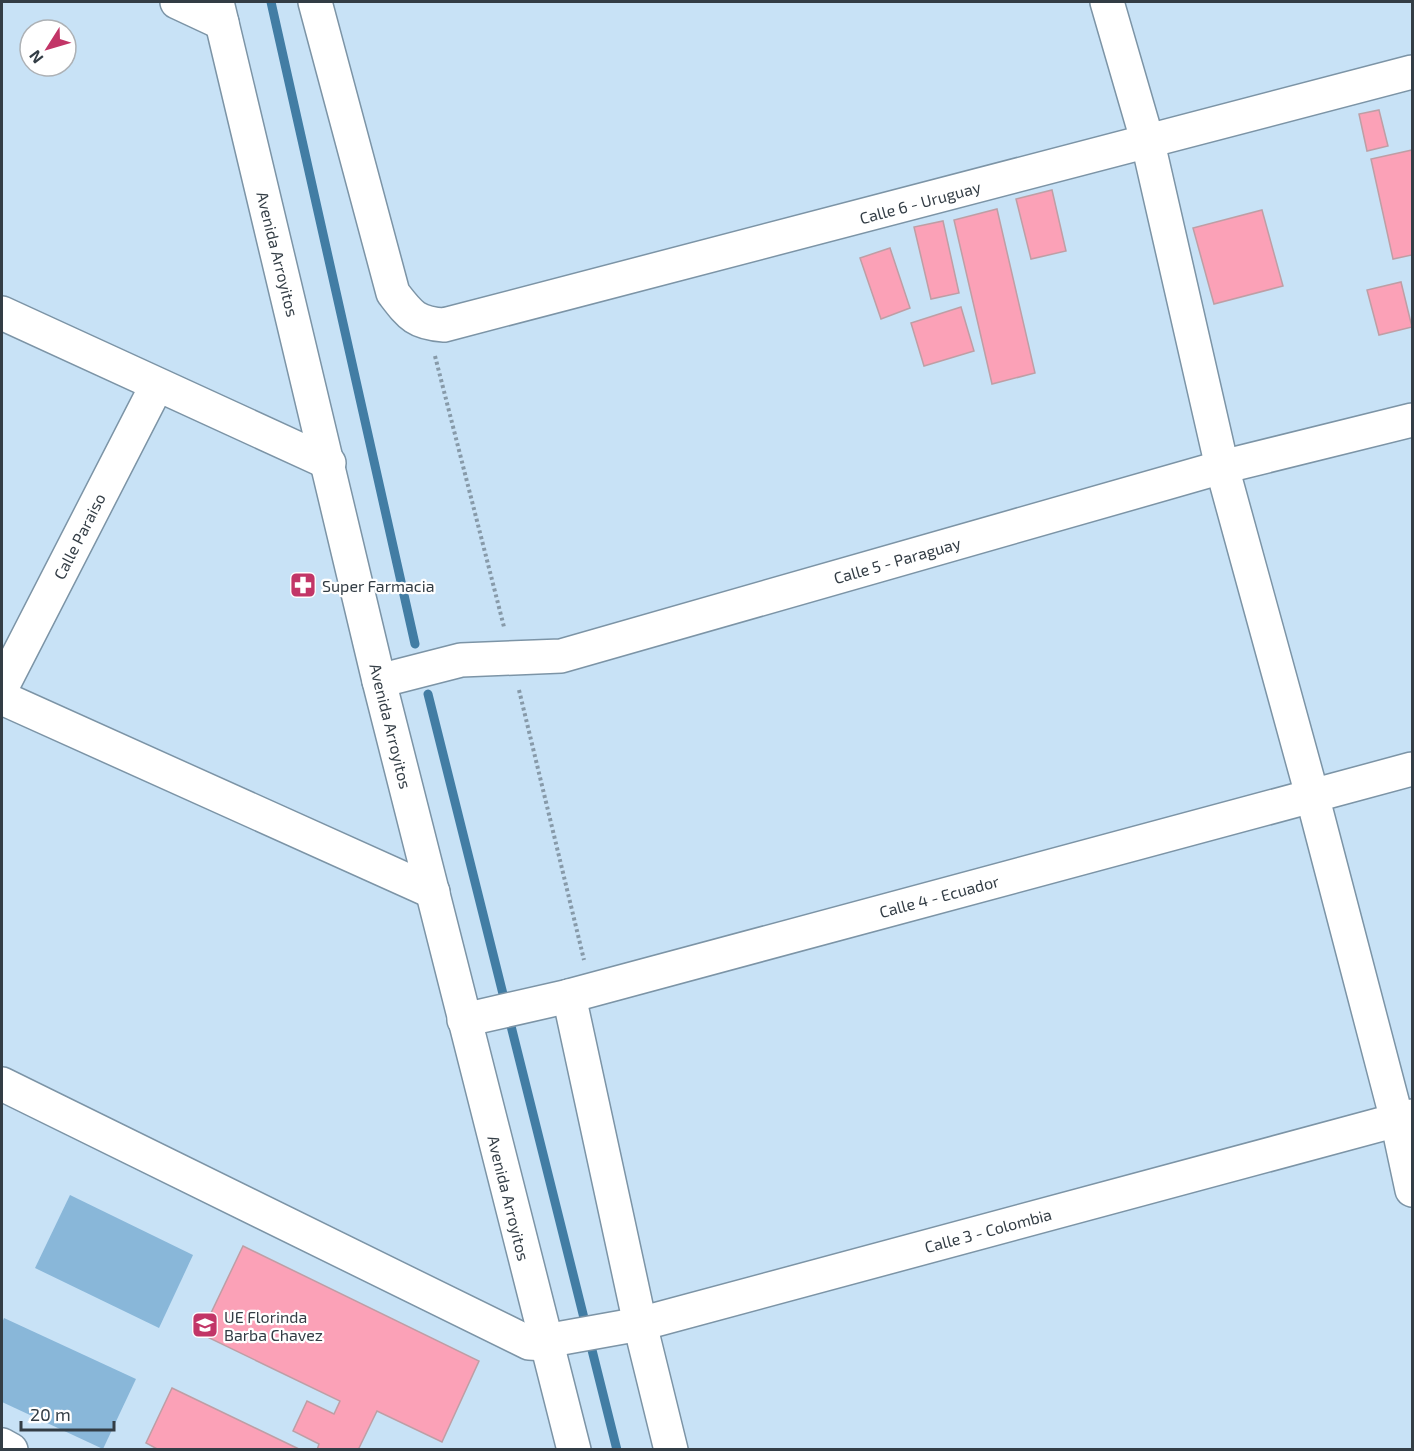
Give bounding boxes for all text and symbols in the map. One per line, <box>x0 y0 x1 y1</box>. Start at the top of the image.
north arrow <box>18 18 78 78</box>
text: N <box>25 47 47 68</box>
street label: Calle 6 - Uruguay <box>857 177 983 227</box>
street label: Avenida Arroyitos <box>253 189 303 319</box>
street label: Calle Paraiso <box>49 490 109 582</box>
street label: Calle 5 - Paraguay <box>831 533 963 587</box>
pharmacy icon: Super Farmacia <box>288 570 318 600</box>
place label: Super Farmacia <box>322 576 434 595</box>
street label: Avenida Arroyitos <box>366 661 416 791</box>
street label: Calle 4 - Ecuador <box>877 871 1001 921</box>
street label: Avenida Arroyitos <box>484 1133 534 1263</box>
street label: Calle 3 - Colombia <box>922 1204 1054 1256</box>
place label: UE Florinda Barba Chavez <box>224 1307 323 1344</box>
school or university icon: UE Florinda Barba Chavez <box>190 1310 220 1340</box>
scale bar <box>21 1394 114 1432</box>
text: 20 m <box>30 1403 71 1425</box>

